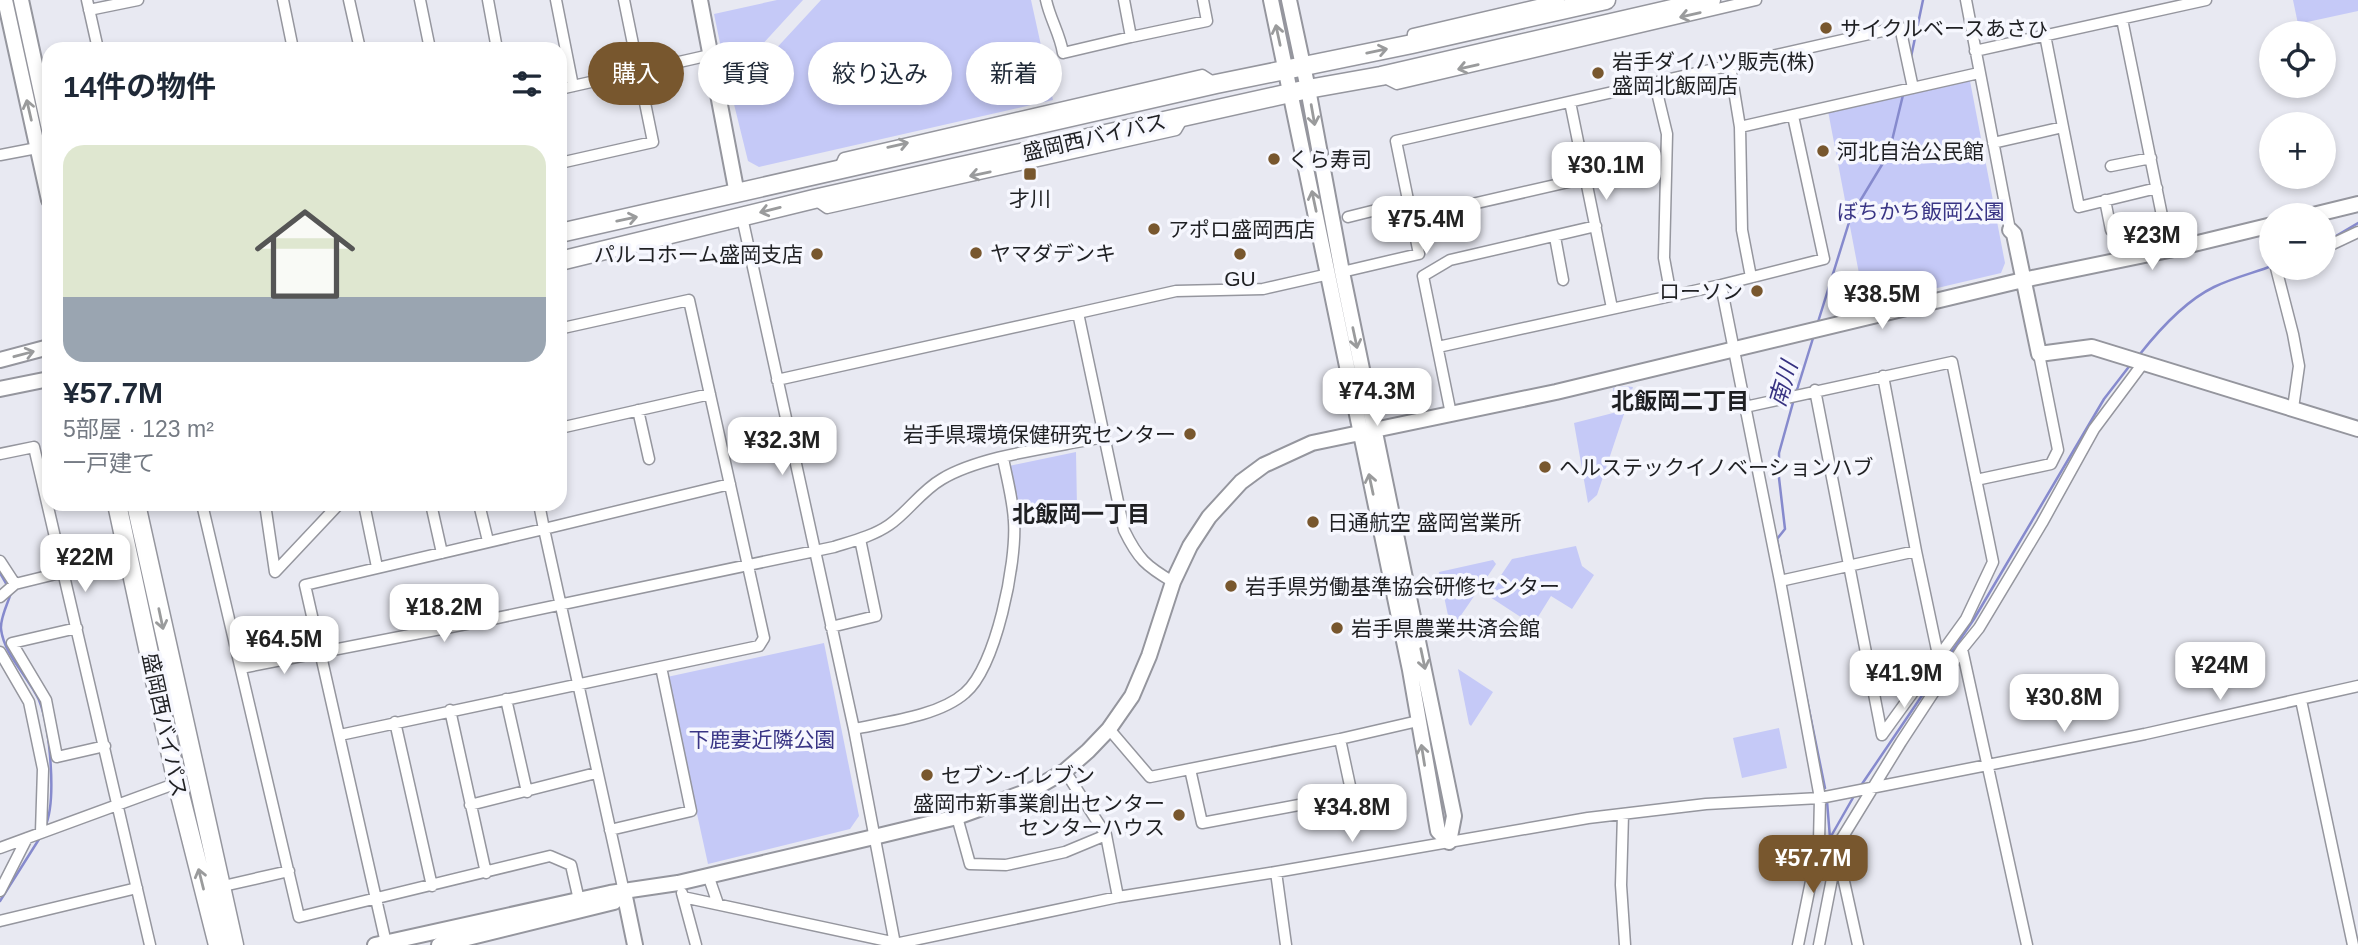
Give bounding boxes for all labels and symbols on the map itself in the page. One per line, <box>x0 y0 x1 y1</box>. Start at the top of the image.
one-way arrow <box>1679 9 1702 23</box>
place label: サイクルベースあさひ <box>1840 17 2048 40</box>
marker: サイクルベースあさひ <box>1818 20 1834 36</box>
one-way arrow <box>1271 24 1285 47</box>
one-way arrow <box>1365 44 1388 58</box>
place label: 岩手ダイハツ販売(株) 盛岡北飯岡店 <box>1612 50 1815 97</box>
one-way arrow <box>1457 61 1480 74</box>
marker: 岩手ダイハツ販売(株) 盛岡北飯岡店 <box>1590 65 1606 81</box>
one-way arrow <box>21 99 35 122</box>
one-way arrow <box>1307 103 1320 126</box>
street label: 盛岡西バイパス <box>1020 109 1168 165</box>
one-way arrow <box>886 138 909 152</box>
place label: 河北自治公民館 <box>1837 140 1984 163</box>
pin: ¥30.1M <box>1549 142 1663 202</box>
marker: 河北自治公民館 <box>1815 143 1831 159</box>
place label: くら寿司 <box>1288 148 1372 171</box>
marker: くら寿司 <box>1266 151 1282 167</box>
marker: 才川 <box>1022 166 1038 182</box>
one-way arrow <box>969 167 992 181</box>
place label: 才川 <box>1009 187 1051 210</box>
one-way arrow <box>1306 190 1320 213</box>
pin: ¥75.4M <box>1369 196 1483 256</box>
park label: ぼちかち飯岡公園 <box>1837 200 2005 223</box>
one-way arrow <box>759 204 782 217</box>
one-way arrow <box>615 211 638 225</box>
pin: ¥23M <box>2111 212 2193 272</box>
place label: アポロ盛岡西店 <box>1168 218 1315 241</box>
marker: アポロ盛岡西店 <box>1146 221 1162 237</box>
place label: ヤマダデンキ <box>990 242 1116 265</box>
place label: パルコホーム盛岡支店 <box>594 243 803 266</box>
marker: ヤマダデンキ <box>968 245 984 261</box>
marker: パルコホーム盛岡支店 <box>809 246 825 262</box>
marker: GU <box>1232 246 1248 262</box>
place label: GU <box>1224 267 1256 290</box>
pin: ¥38.5M <box>1825 272 1939 331</box>
place label: ローソン <box>1659 280 1743 303</box>
marker: ローソン <box>1749 283 1765 299</box>
one-way arrow <box>1349 326 1363 349</box>
one-way arrow <box>13 346 35 359</box>
water label: 南川 <box>1764 355 1803 410</box>
pin: ¥74.3M <box>1320 368 1434 428</box>
district label: 北飯岡二丁目 <box>1611 388 1749 414</box>
pin: ¥32.3M <box>725 418 839 477</box>
place label: 岩手県環境保健研究センター <box>903 423 1176 446</box>
marker: 岩手県環境保健研究センター <box>1182 426 1198 442</box>
place label: ヘルステックイノベーションハブ <box>1559 456 1874 479</box>
marker: ヘルステックイノベーションハブ <box>1537 459 1553 475</box>
one-way arrow <box>1363 473 1377 496</box>
district label: 北飯岡一丁目 <box>1012 501 1150 527</box>
place label: 日通航空 盛岡営業所 <box>1327 511 1522 534</box>
marker: 日通航空 盛岡営業所 <box>1305 514 1321 530</box>
pin: ¥22M <box>44 534 126 594</box>
place label: 岩手県労働基準協会研修センター <box>1245 575 1560 598</box>
marker: 岩手県労働基準協会研修センター <box>1223 578 1239 594</box>
pin: ¥18.2M <box>387 584 501 644</box>
one-way arrow <box>155 607 169 630</box>
pin: ¥64.5M <box>227 616 341 676</box>
place label: 岩手県農業共済会館 <box>1351 617 1540 640</box>
marker: 岩手県農業共済会館 <box>1329 620 1345 636</box>
pin: ¥24M <box>2179 642 2261 702</box>
one-way arrow <box>1416 647 1430 670</box>
pin: ¥41.9M <box>1847 650 1961 710</box>
street label: 盛岡西バイパス <box>139 651 191 799</box>
pin: ¥30.8M <box>2007 674 2121 734</box>
park label: 下鹿妻近隣公園 <box>689 728 836 751</box>
one-way arrow <box>1416 744 1429 767</box>
place label: セブン-イレブン <box>941 764 1095 787</box>
marker: セブン-イレブン <box>919 767 935 783</box>
pin: ¥34.8M <box>1295 784 1409 844</box>
place label: 盛岡市新事業創出センター センターハウス <box>913 792 1165 839</box>
marker: 盛岡市新事業創出センター センターハウス <box>1171 807 1187 823</box>
pin: ¥57.7M <box>1756 836 1870 895</box>
one-way arrow <box>194 868 207 891</box>

